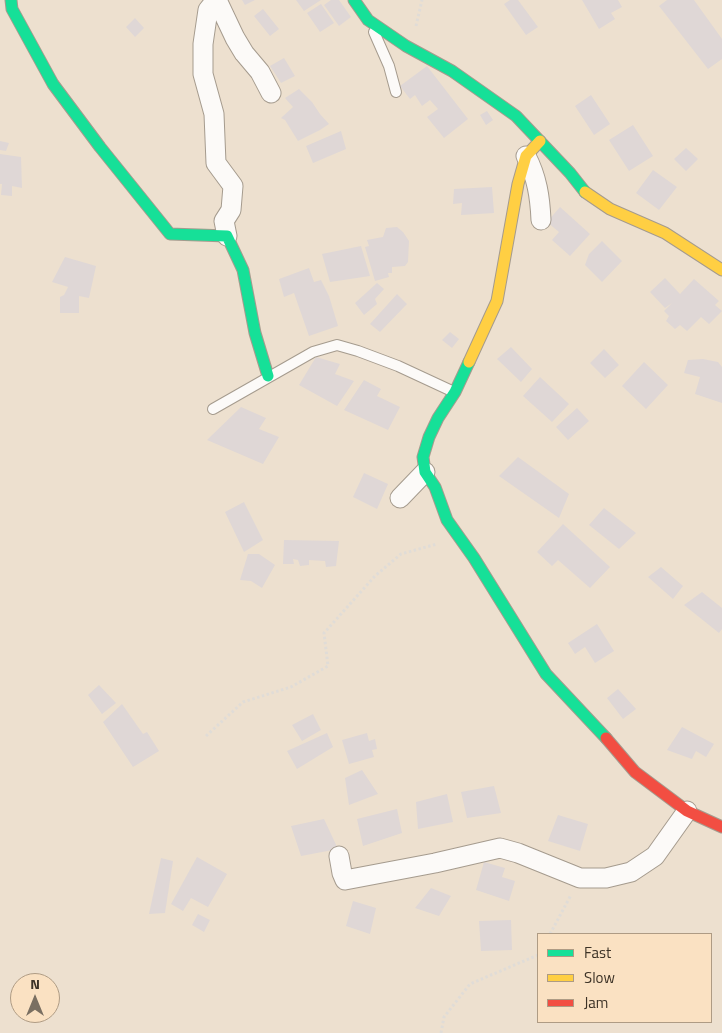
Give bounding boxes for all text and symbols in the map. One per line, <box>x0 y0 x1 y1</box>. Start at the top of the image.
legend <box>537 933 712 1023</box>
text: Fast <box>584 941 611 964</box>
text: Slow <box>584 966 615 989</box>
north arrow <box>10 973 60 1023</box>
text: N <box>30 973 40 994</box>
text: Jam <box>584 991 608 1014</box>

